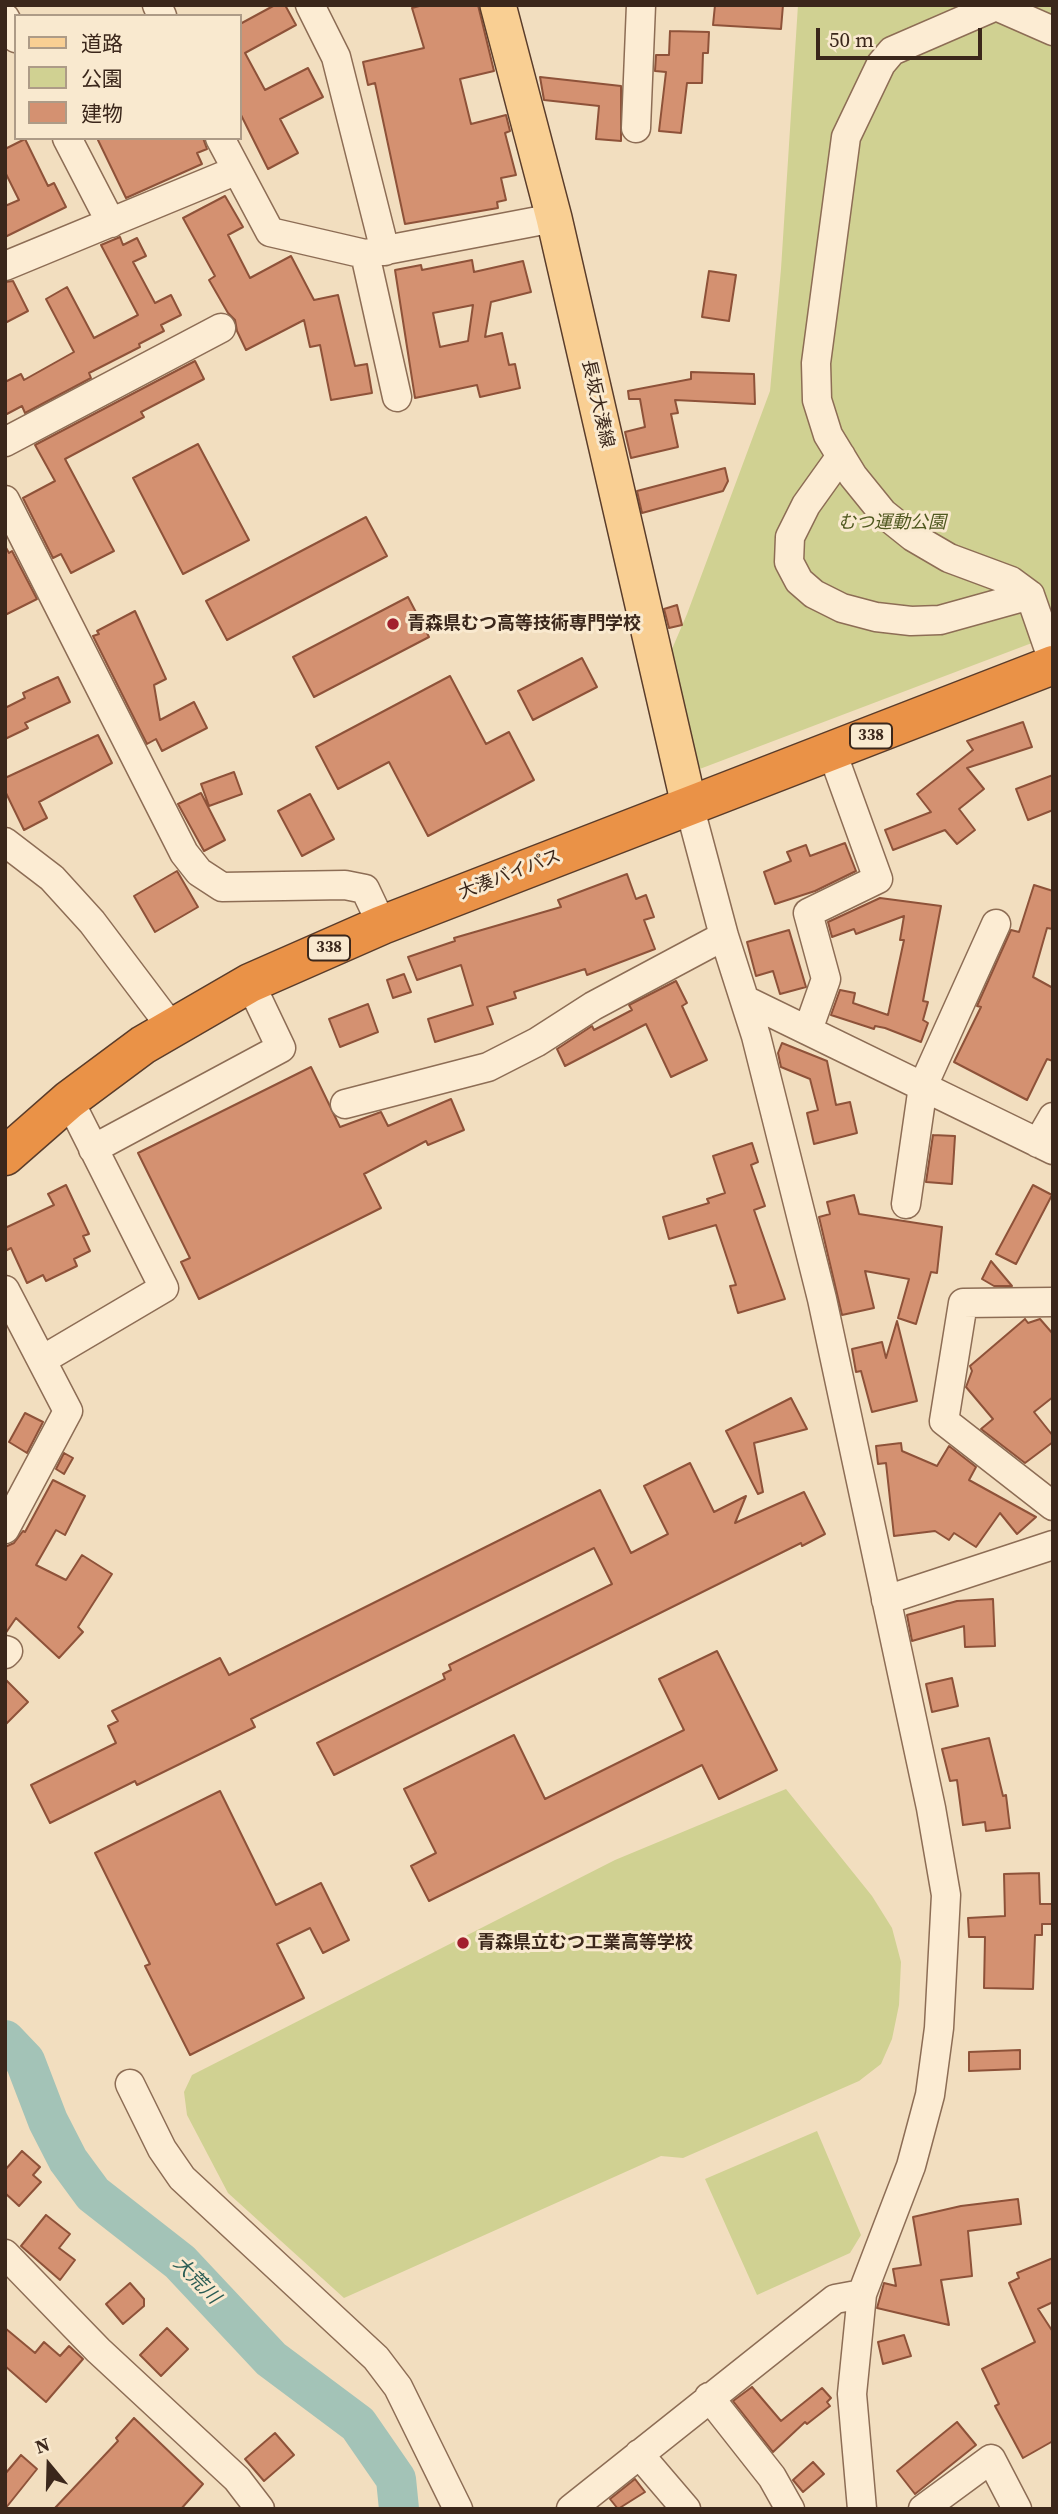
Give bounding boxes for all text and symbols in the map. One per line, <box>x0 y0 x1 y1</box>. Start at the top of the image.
legend <box>14 14 242 140</box>
scale bar <box>820 14 986 58</box>
text: 50 m <box>829 25 874 54</box>
text: 道路 <box>81 29 123 58</box>
text: 公園 <box>81 64 123 93</box>
text: 建物 <box>81 99 123 128</box>
street label: 長坂大湊線 <box>576 358 618 450</box>
park label: むつ運動公園 <box>838 512 946 534</box>
place label: 青森県むつ高等技術専門学校 <box>407 613 641 635</box>
marker: 青森県むつ高等技術専門学校 <box>385 616 401 632</box>
road number: 338 <box>850 723 892 748</box>
street label: 大湊バイパス <box>456 846 564 904</box>
road number: 338 <box>308 936 350 960</box>
place label: 青森県立むつ工業高等学校 <box>477 1932 693 1954</box>
marker: 青森県立むつ工業高等学校 <box>455 1935 471 1951</box>
water label: 大荒川 <box>168 2253 224 2309</box>
north arrow <box>14 2430 84 2500</box>
text: N <box>31 2431 53 2460</box>

